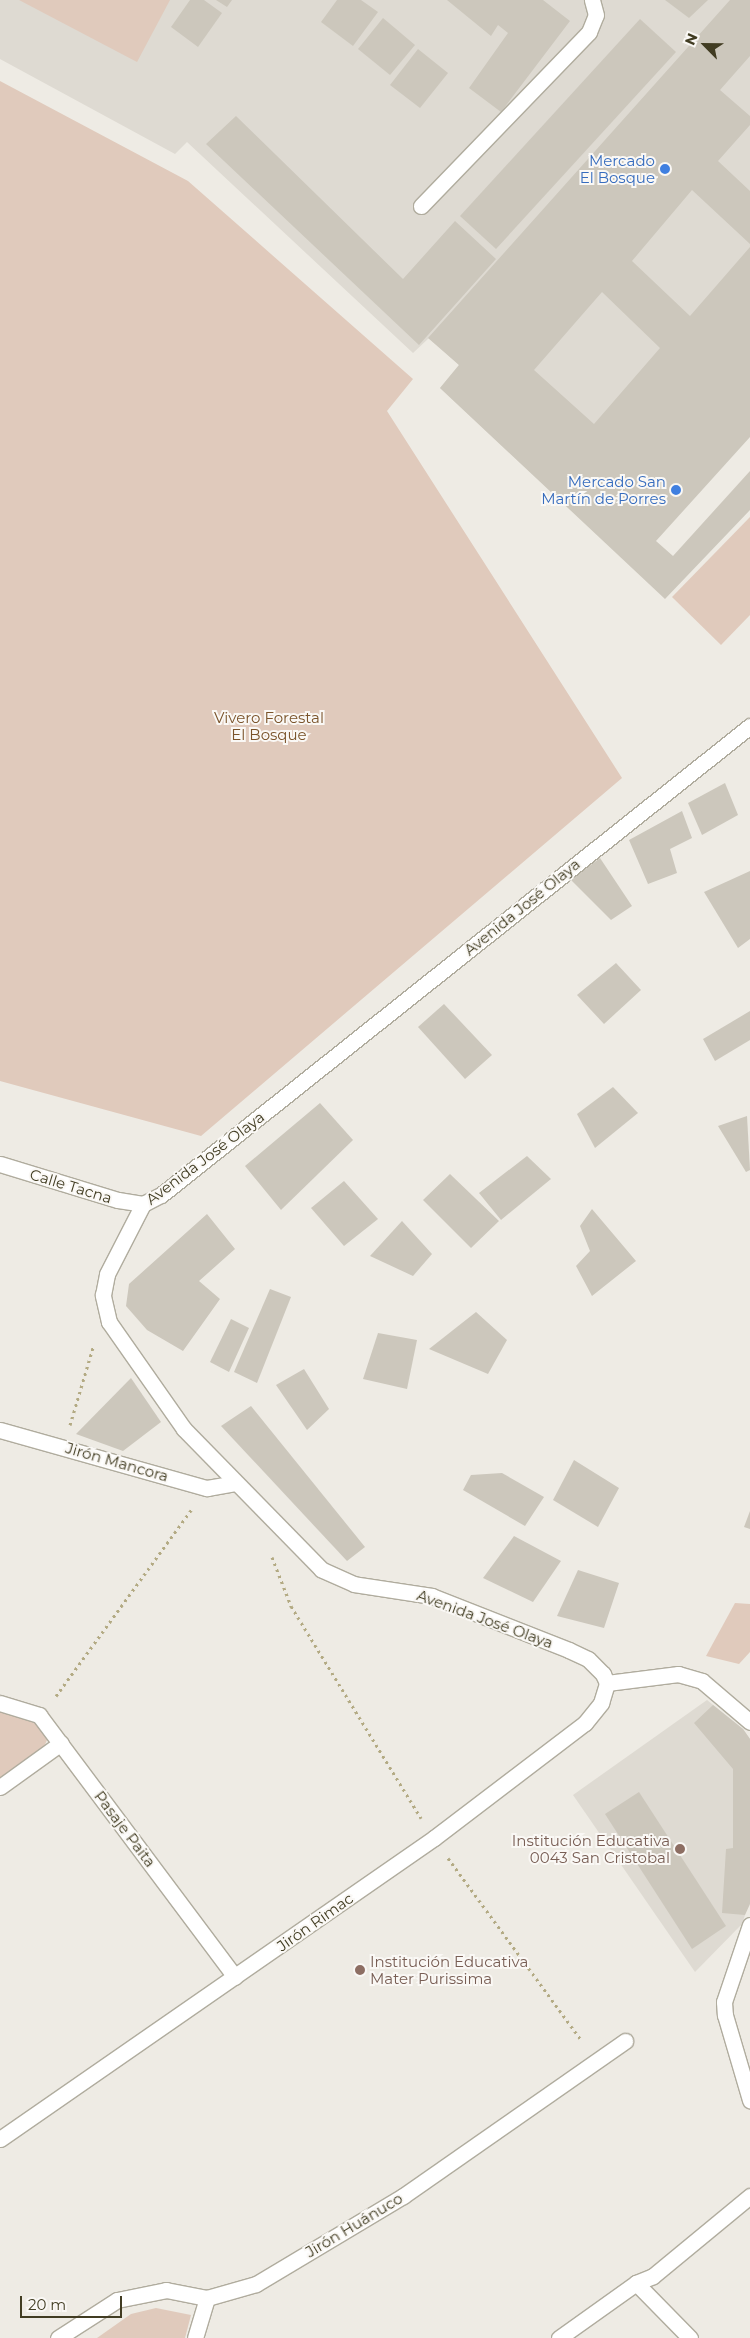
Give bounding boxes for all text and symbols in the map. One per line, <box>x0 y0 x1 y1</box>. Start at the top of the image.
north arrow <box>680 20 730 70</box>
text: N <box>681 30 702 48</box>
place label: Mercado El Bosque <box>580 151 655 186</box>
marker: Mercado El Bosque <box>659 163 671 175</box>
place label: Mercado San Martín de Porres <box>541 472 666 507</box>
marker: Mercado San Martín de Porres <box>670 484 682 496</box>
park label: Vivero Forestal El Bosque <box>214 708 324 743</box>
street label: Avenida José Olaya <box>461 855 583 959</box>
street label: Avenida José Olaya <box>142 1108 268 1208</box>
street label: Calle Tacna <box>28 1165 114 1207</box>
street label: Jirón Mancora <box>64 1439 170 1485</box>
street label: Avenida José Olaya <box>414 1586 556 1652</box>
street label: Pasaje Paita <box>91 1787 159 1871</box>
place label: Institución Educativa 0043 San Cristobal <box>512 1831 670 1866</box>
marker: Institución Educativa 0043 San Cristobal <box>674 1843 686 1855</box>
street label: Jirón Rimac <box>273 1889 357 1955</box>
place label: Institución Educativa Mater Purissima <box>370 1952 528 1987</box>
marker: Institución Educativa Mater Purissima <box>354 1964 366 1976</box>
street label: Jirón Huánuco <box>302 2189 406 2261</box>
scale bar <box>22 2286 125 2318</box>
text: 20 m <box>28 2295 66 2314</box>

